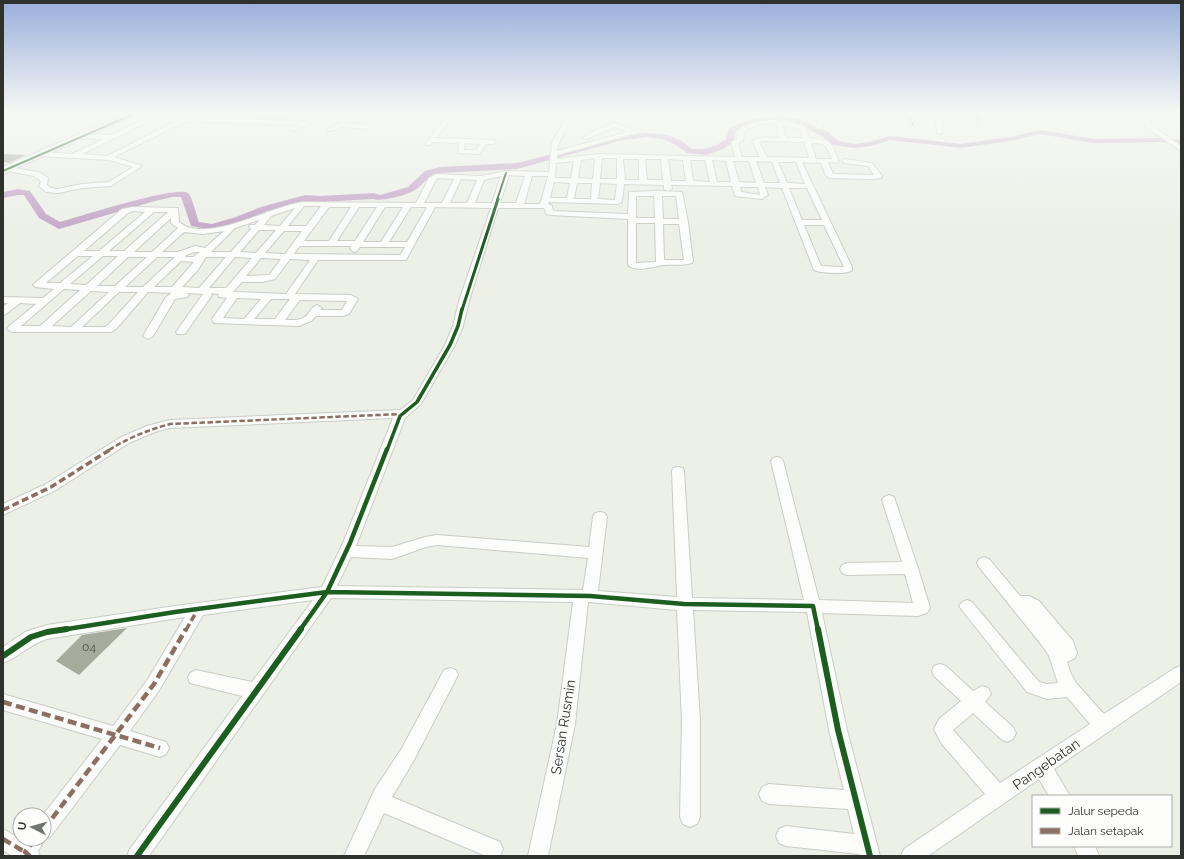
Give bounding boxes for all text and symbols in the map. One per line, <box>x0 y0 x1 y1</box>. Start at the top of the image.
house number: 04 <box>82 640 96 654</box>
street label: Sersan Rusmin <box>548 678 578 776</box>
street label: Pangebatan <box>1009 735 1083 793</box>
legend <box>1032 795 1172 847</box>
text: Jalur sepeda <box>1068 804 1139 818</box>
north arrow <box>12 807 52 847</box>
text: U <box>16 821 29 831</box>
text: Jalan setapak <box>1068 824 1144 838</box>

